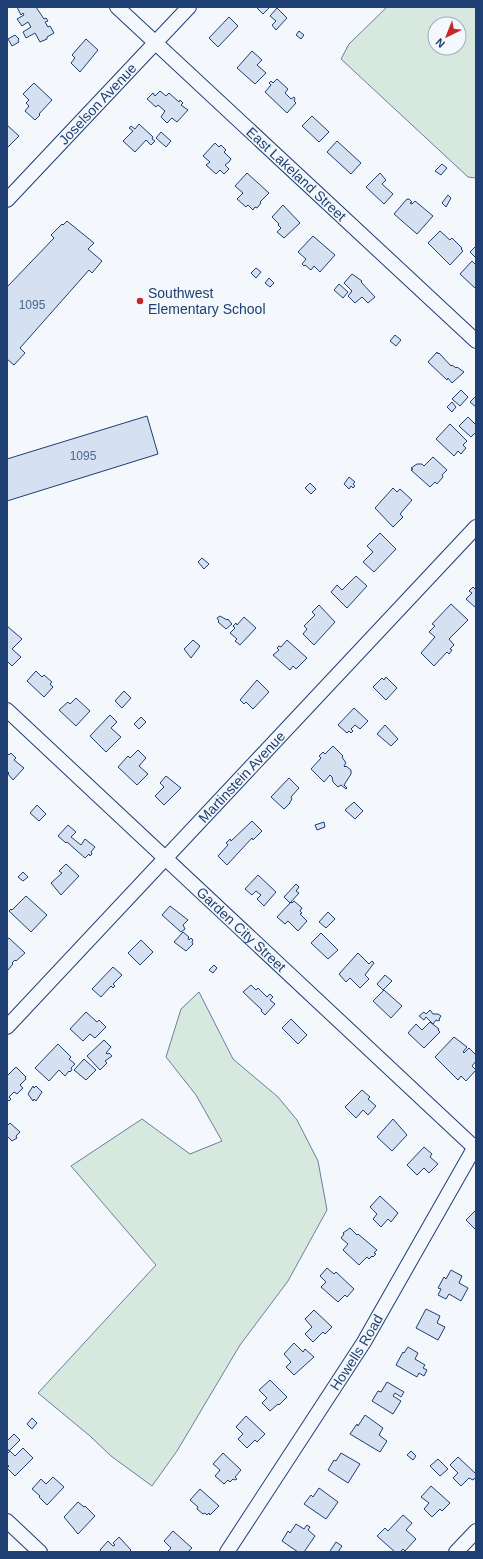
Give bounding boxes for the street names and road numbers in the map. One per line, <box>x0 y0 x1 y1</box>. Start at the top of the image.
street label: Joselson Avenue <box>55 60 140 148</box>
street label: East Lakeland Street <box>243 124 350 224</box>
street label: Martinstein Avenue <box>195 728 288 826</box>
street label: Garden City Street <box>194 884 289 975</box>
street label: Howells Road <box>327 1312 386 1393</box>

